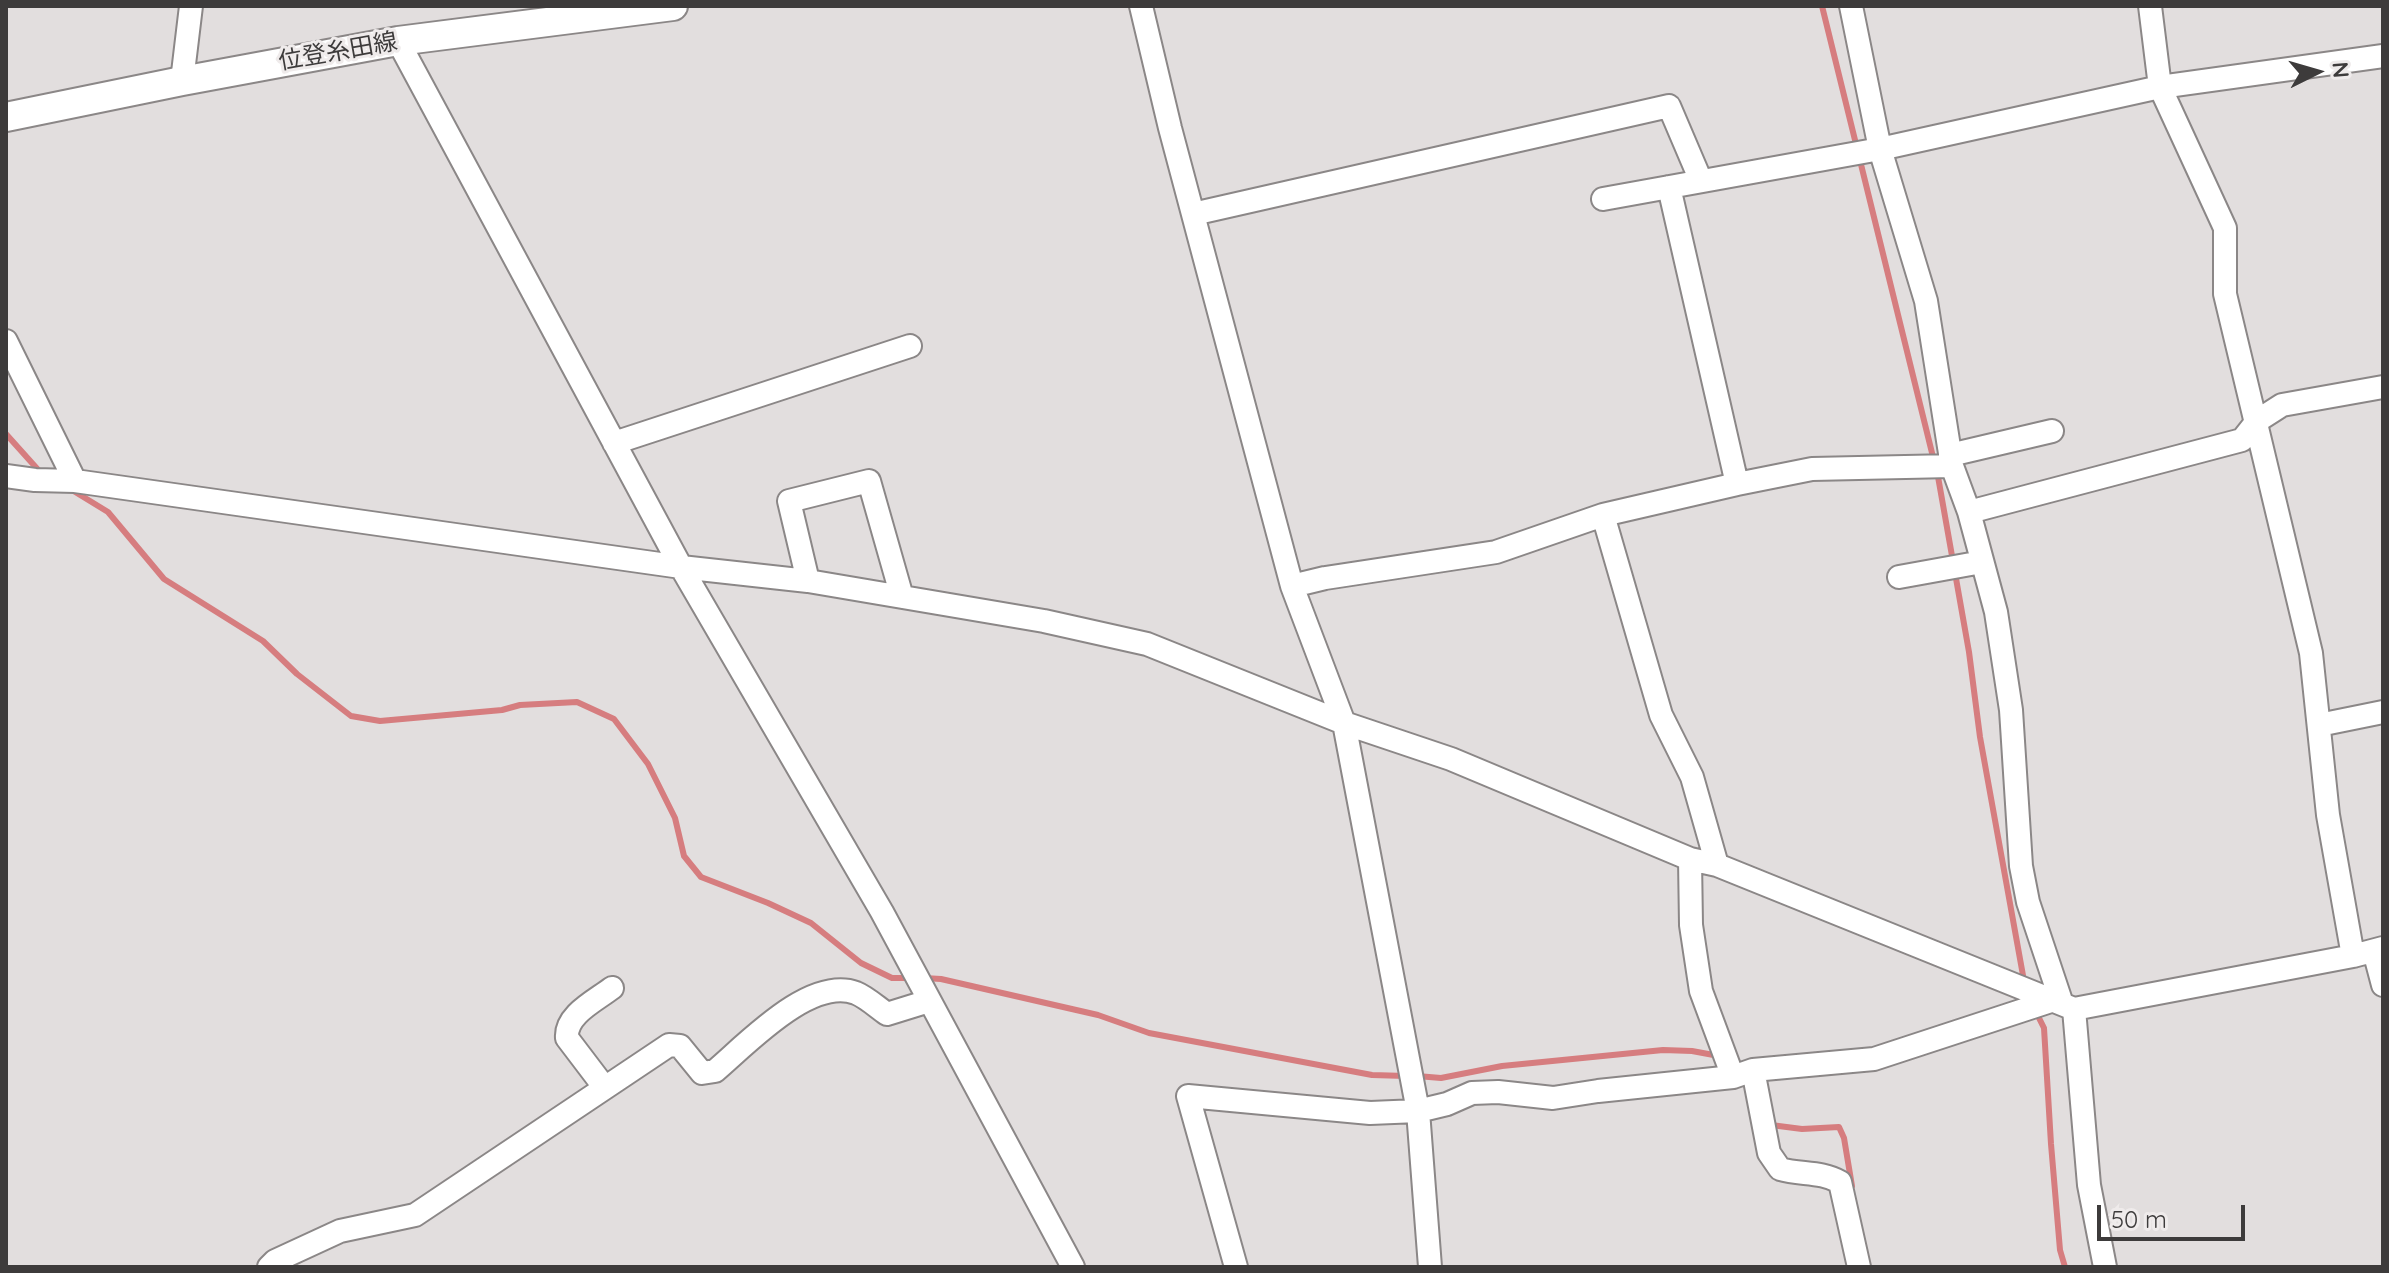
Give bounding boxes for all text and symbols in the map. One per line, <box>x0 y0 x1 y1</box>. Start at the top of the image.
street label: 位登糸田線 <box>276 27 400 77</box>
north arrow <box>2277 32 2357 112</box>
text: N <box>2326 61 2356 79</box>
scale bar <box>2101 1189 2249 1239</box>
text: 50 m <box>2111 1204 2167 1234</box>

